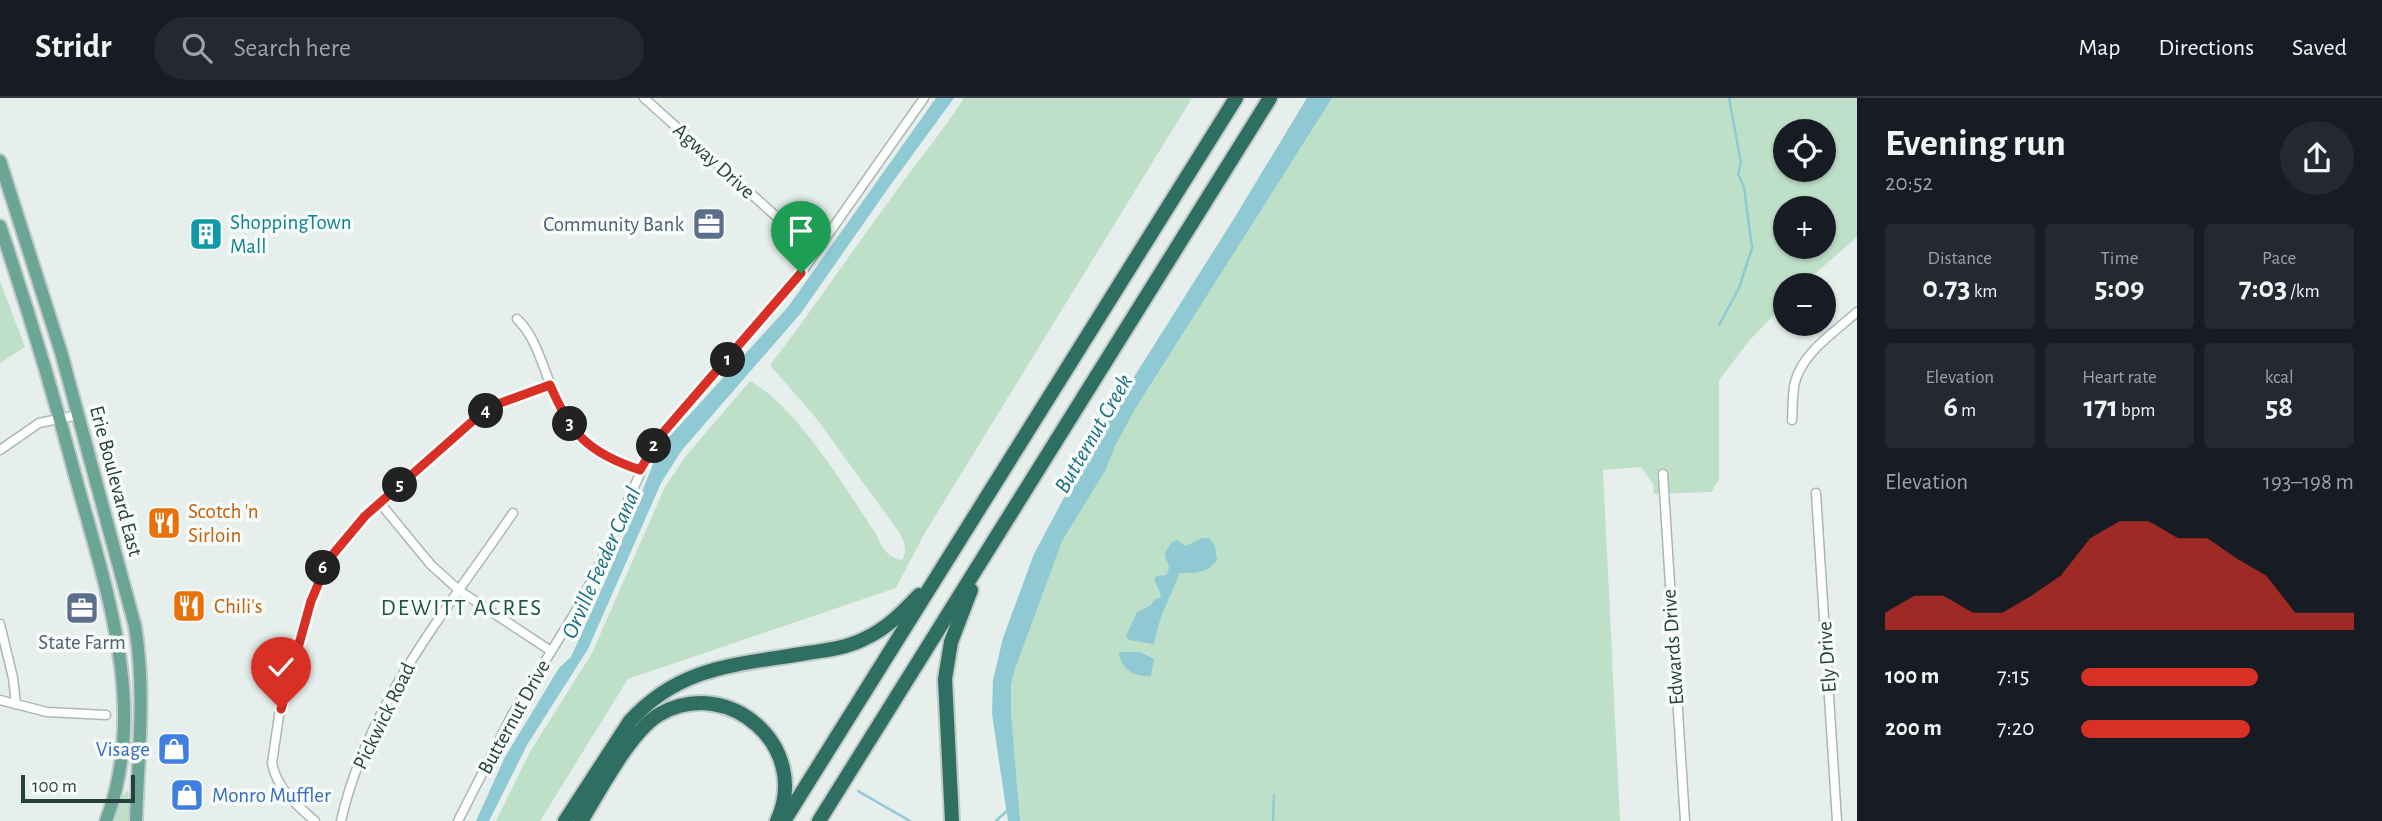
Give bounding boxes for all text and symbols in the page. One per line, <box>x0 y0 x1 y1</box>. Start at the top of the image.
search box <box>154 17 644 80</box>
icon: search <box>178 29 216 67</box>
text: Stridr <box>35 31 112 64</box>
text: Search here <box>234 35 351 61</box>
text: Map <box>2078 36 2120 60</box>
text: Directions <box>2158 36 2254 60</box>
text: Saved <box>2292 36 2347 60</box>
street label: Agway Drive <box>669 119 759 203</box>
map controls <box>1773 119 1836 336</box>
button: locate <box>1773 119 1836 182</box>
button: share <box>2280 121 2354 195</box>
text: Evening run <box>1885 125 2066 163</box>
text: 20:52 <box>1885 172 1933 195</box>
button: + <box>1773 196 1836 259</box>
pin <box>771 201 831 273</box>
office icon: Community Bank <box>690 205 728 243</box>
place label: ShoppingTown Mall <box>230 212 352 257</box>
icon: arrive <box>782 212 820 250</box>
place label: Community Bank <box>543 214 684 235</box>
building icon: ShoppingTown Mall <box>187 215 225 253</box>
text: Distance <box>1928 249 1992 268</box>
text: Time <box>2101 249 2138 268</box>
text: Pace <box>2262 249 2296 268</box>
button: − <box>1773 273 1836 336</box>
text: 0.73 <box>1922 273 1971 303</box>
text: 5:09 <box>2095 273 2144 303</box>
text: 7:03 <box>2239 273 2287 303</box>
text: km <box>1971 282 1998 301</box>
text: /km <box>2287 282 2320 301</box>
pin: 1 <box>710 342 746 378</box>
text: 1 <box>724 350 731 369</box>
text: Elevation <box>1925 368 1994 387</box>
text: Heart rate <box>2082 368 2157 387</box>
text: kcal <box>2265 368 2294 387</box>
water label: Butternut Creek <box>1051 370 1137 497</box>
text: 6 <box>1943 392 1958 422</box>
text: 171 <box>2083 392 2118 422</box>
text: 58 <box>2265 392 2293 422</box>
pin: 4 <box>468 394 504 428</box>
text: 4 <box>481 401 490 420</box>
text: m <box>1958 401 1976 420</box>
text: bpm <box>2118 401 2156 420</box>
street label: Erie Boulevard East <box>86 403 146 559</box>
pin: 3 <box>552 406 588 442</box>
text: 3 <box>565 414 574 433</box>
pin: 2 <box>636 428 672 464</box>
text: 2 <box>649 436 658 455</box>
pin: 5 <box>382 468 418 502</box>
text: Elevation <box>1885 471 1968 494</box>
text: 193–198 m <box>2263 471 2354 494</box>
text: 5 <box>395 475 404 494</box>
water label: Orville Feeder Canal <box>558 484 646 642</box>
place label: Scotch 'n Sirloin <box>188 501 259 546</box>
restaurant icon: Scotch 'n Sirloin <box>145 504 183 542</box>
pin: 6 <box>306 550 340 586</box>
text: 6 <box>318 558 327 577</box>
restaurant icon: Chili's <box>170 587 208 625</box>
street label: Edwards Drive <box>1658 588 1688 706</box>
office icon: State Farm <box>63 589 101 627</box>
place label: Chili's <box>214 596 262 617</box>
district label: DEWITT ACRES <box>381 597 543 620</box>
street label: Ely Drive <box>1814 621 1840 693</box>
place label: State Farm <box>38 632 126 653</box>
pin <box>251 637 311 709</box>
icon: check <box>262 648 300 686</box>
street label: Butternut Drive <box>474 656 554 778</box>
street label: Pickwick Road <box>349 659 419 773</box>
text: 100 m <box>1885 665 1939 688</box>
text: 7:15 <box>1997 665 2029 688</box>
text: 200 m <box>1885 717 1942 740</box>
text: 7:20 <box>1997 717 2034 740</box>
shop icon: Visage <box>155 730 193 768</box>
place label: Visage <box>96 739 150 760</box>
scale bar <box>21 772 135 804</box>
shop icon: Monro Muffler <box>168 776 206 814</box>
text: 100 m <box>32 777 77 796</box>
place label: Monro Muffler <box>212 785 331 806</box>

